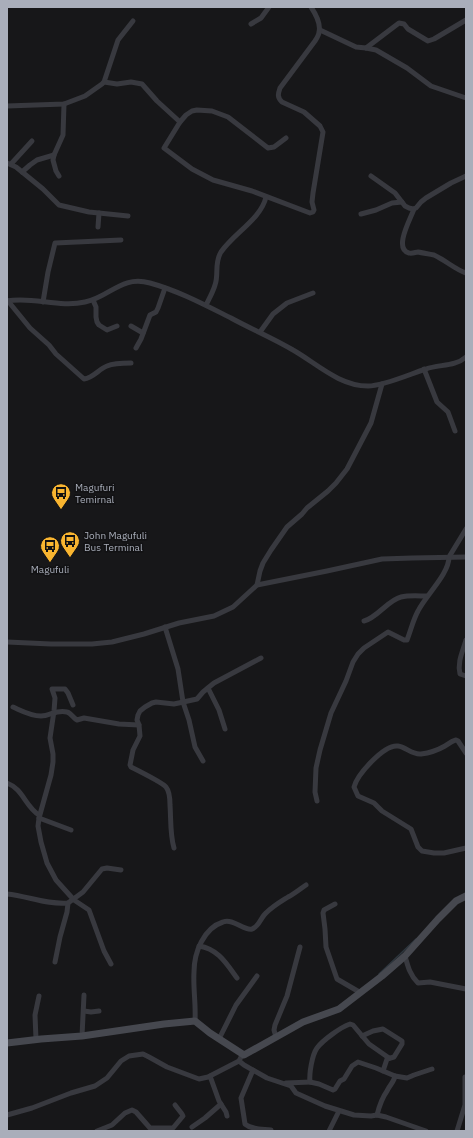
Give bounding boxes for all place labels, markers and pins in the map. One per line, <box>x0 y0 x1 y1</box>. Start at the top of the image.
place label: Magufuri Temirnal <box>75 481 114 506</box>
bus stop icon: Magufuri Temirnal <box>50 482 72 510</box>
place label: John Magufuli Bus Terminal <box>84 529 147 554</box>
bus stop icon: John Magufuli Bus Terminal <box>59 530 81 558</box>
bus stop icon: Magufuli <box>39 535 61 563</box>
place label: Magufuli <box>31 563 69 576</box>

